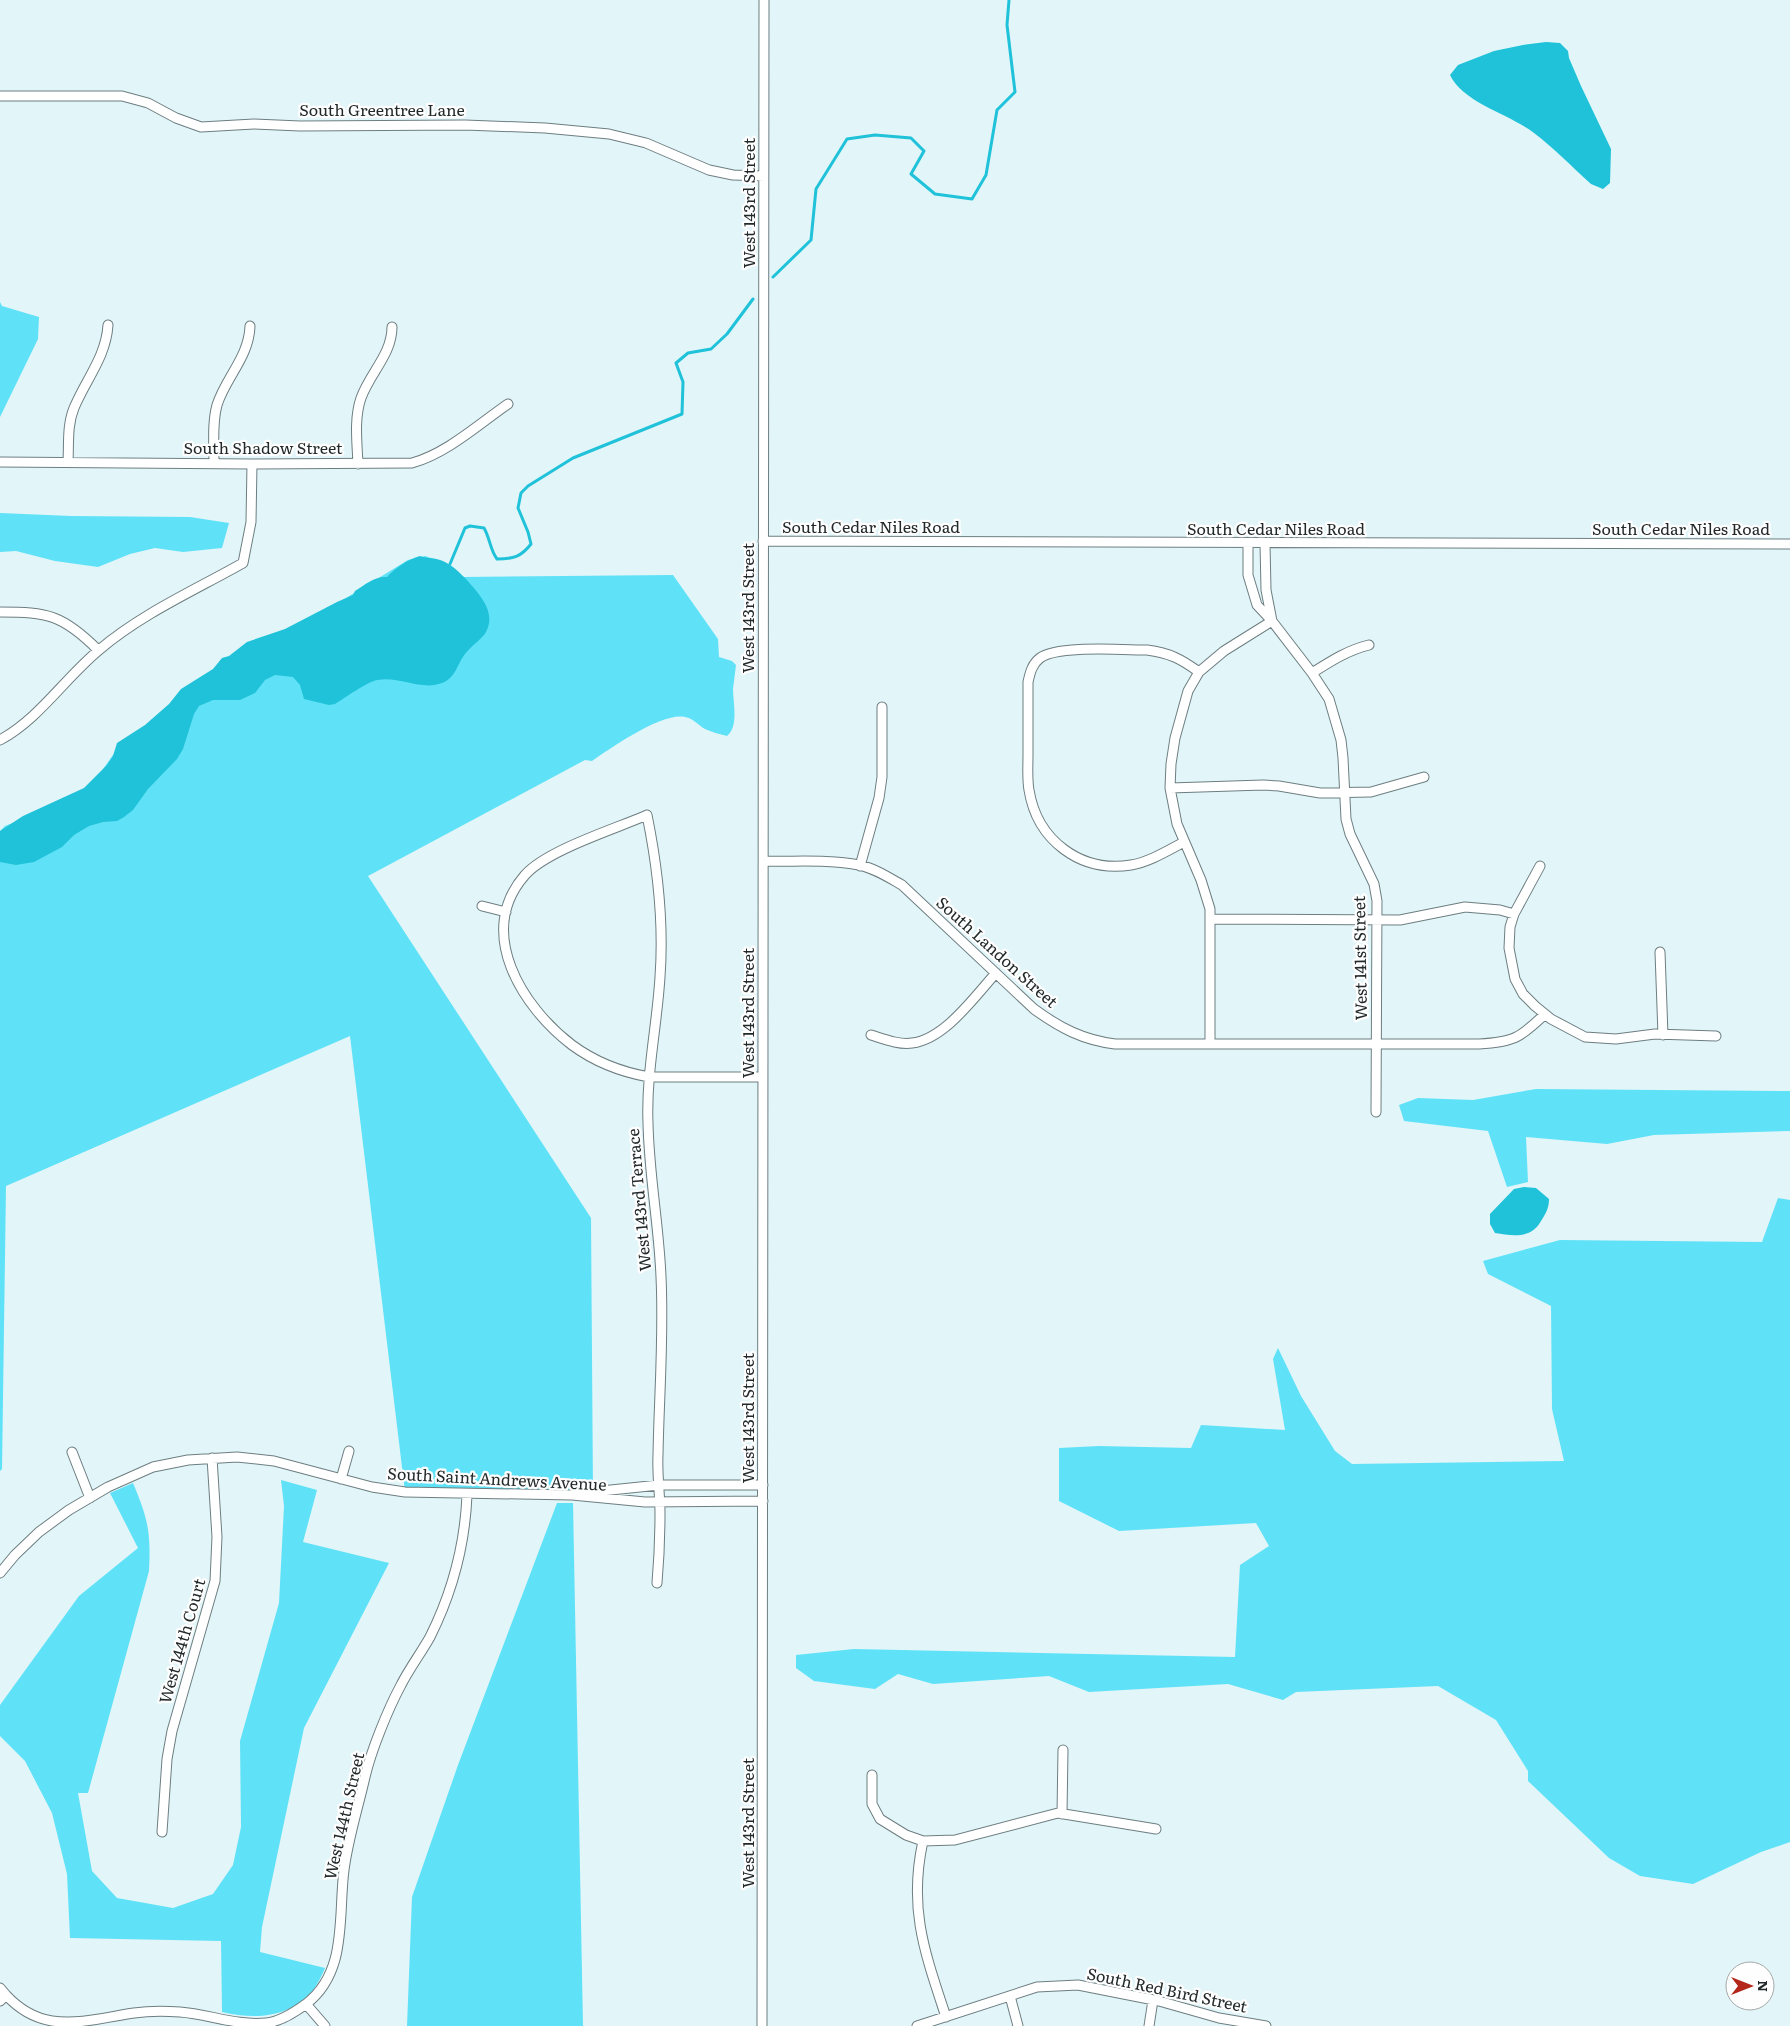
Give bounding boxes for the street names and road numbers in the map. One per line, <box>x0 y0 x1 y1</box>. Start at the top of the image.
street label: South Greentree Lane <box>299 97 465 121</box>
street label: West 143rd Street <box>736 137 760 268</box>
street label: South Shadow Street <box>183 435 343 459</box>
street label: South Cedar Niles Road <box>782 514 960 538</box>
street label: South Cedar Niles Road <box>1187 516 1365 540</box>
street label: South Cedar Niles Road <box>1592 516 1770 540</box>
street label: West 143rd Street <box>735 542 759 673</box>
street label: South Landon Street <box>932 890 1064 1013</box>
street label: West 141st Street <box>1346 895 1372 1020</box>
street label: West 143rd Street <box>735 947 759 1078</box>
street label: West 143rd Terrace <box>620 1128 656 1273</box>
street label: West 143rd Street <box>735 1352 759 1483</box>
street label: South Saint Andrews Avenue <box>387 1460 607 1496</box>
street label: West 144th Court <box>152 1575 211 1706</box>
street label: West 144th Street <box>317 1749 370 1882</box>
street label: West 143rd Street <box>735 1757 759 1888</box>
street label: South Red Bird Street <box>1085 1960 1250 2018</box>

